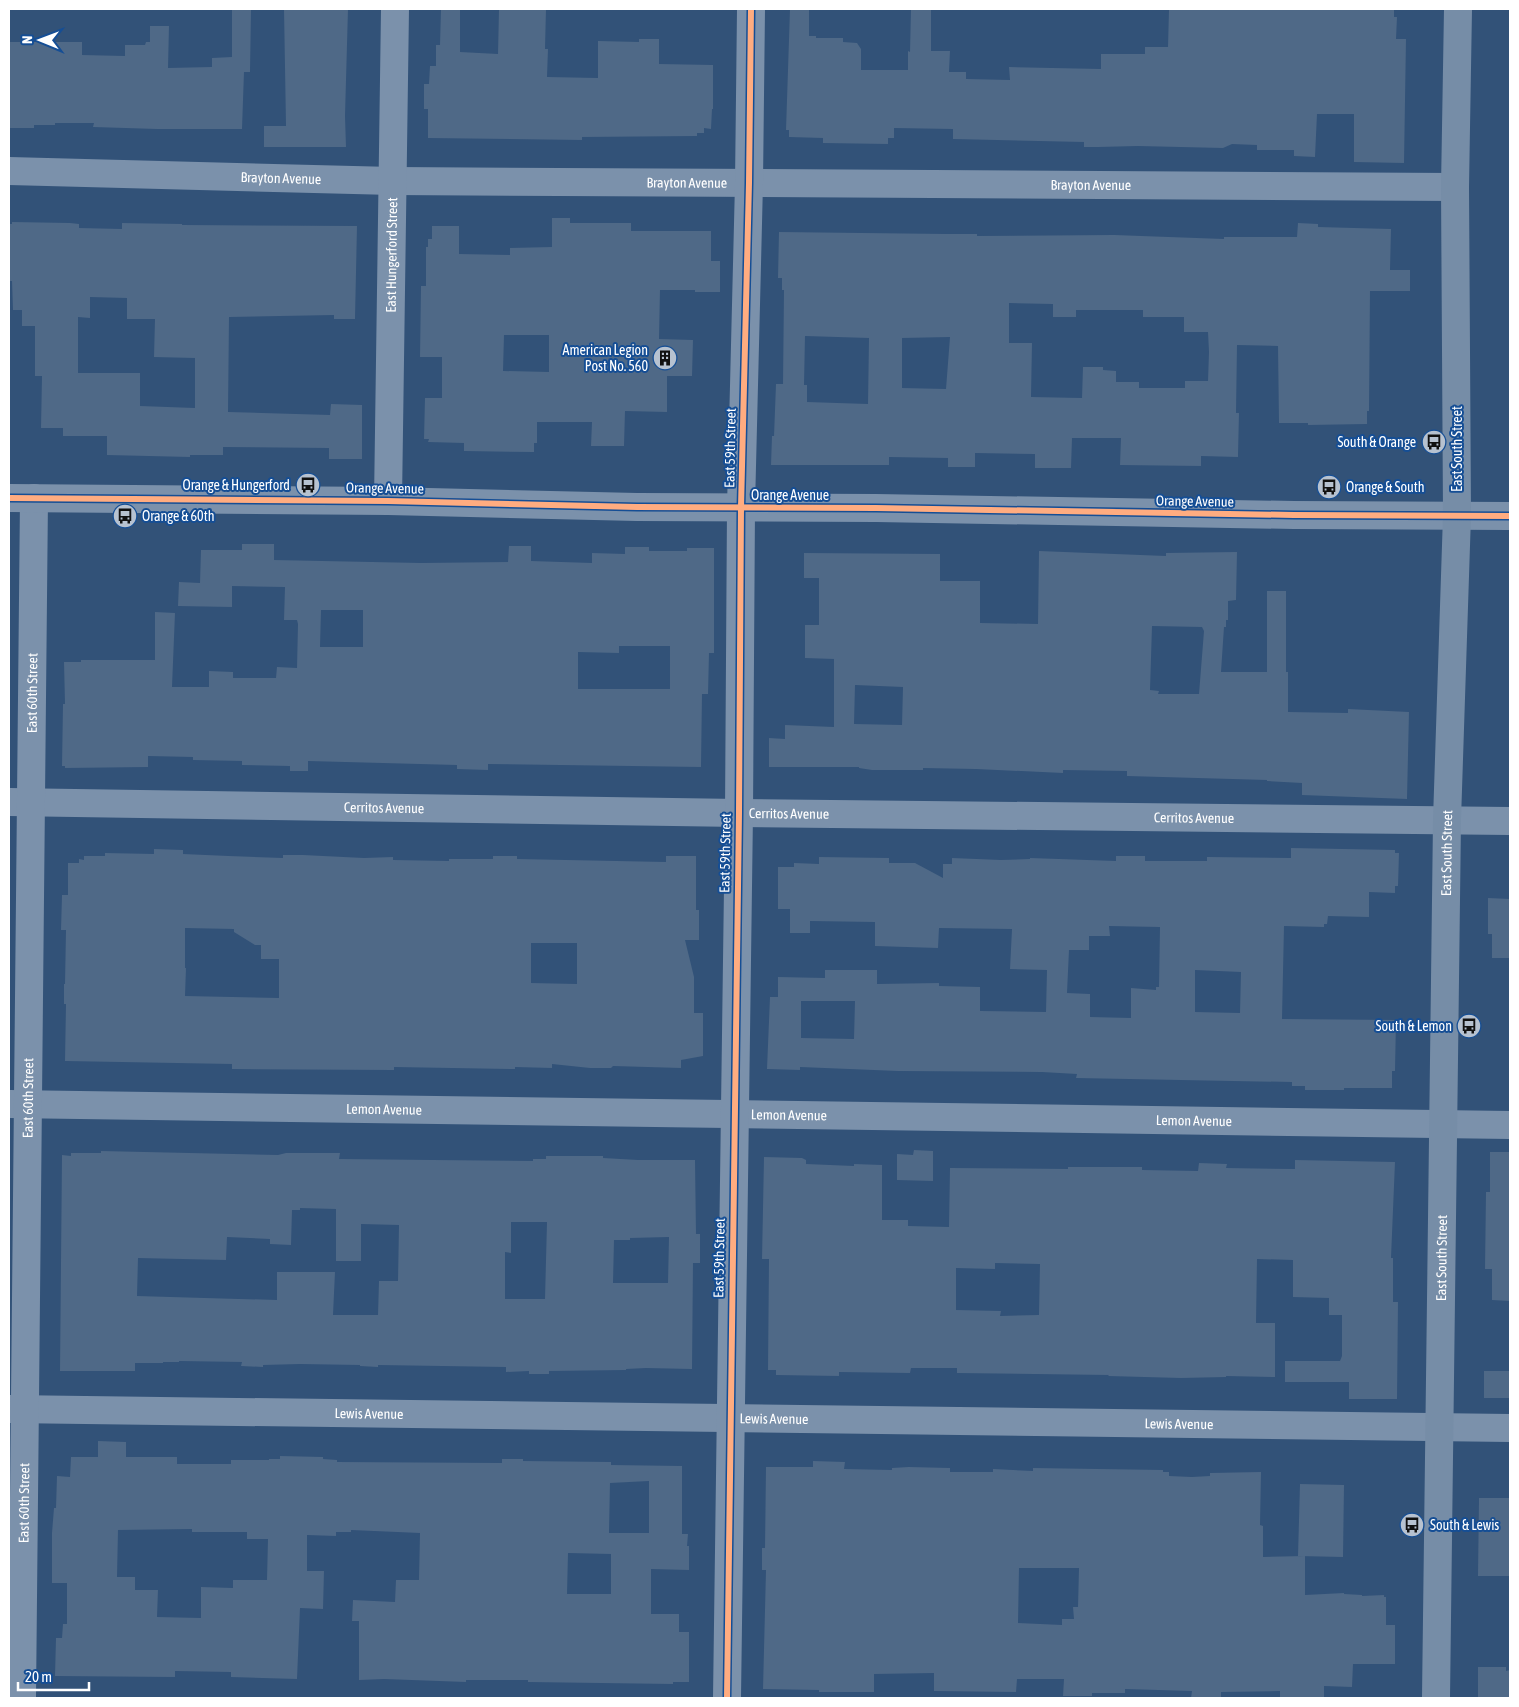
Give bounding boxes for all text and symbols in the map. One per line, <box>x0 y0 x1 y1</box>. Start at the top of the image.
north arrow <box>15 15 65 65</box>
text: N <box>19 36 35 44</box>
street label: Brayton Avenue <box>240 169 322 187</box>
street label: Brayton Avenue <box>646 174 727 191</box>
street label: Brayton Avenue <box>1050 177 1131 193</box>
street label: East Hungerford Street <box>383 197 400 313</box>
place label: American Legion Post No. 560 <box>563 342 648 374</box>
building icon: American Legion Post No. 560 <box>652 345 678 371</box>
street label: East South Street <box>1449 406 1465 492</box>
street label: East 59th Street <box>721 408 739 488</box>
bus stop icon: South & Orange <box>1421 429 1447 455</box>
place label: South & Orange <box>1337 434 1416 450</box>
bus stop icon: Orange & Hungerford <box>295 472 321 498</box>
bus stop icon: Orange & South <box>1316 474 1342 500</box>
place label: Orange & Hungerford <box>182 477 290 493</box>
street label: Orange Avenue <box>346 479 424 497</box>
place label: Orange & South <box>1346 479 1425 495</box>
street label: Orange Avenue <box>751 487 829 503</box>
street label: Orange Avenue <box>1156 492 1234 510</box>
bus stop icon: Orange & 60th <box>112 503 138 529</box>
place label: Orange & 60th <box>142 508 215 524</box>
street label: East 60th Street <box>24 653 40 733</box>
street label: Cerritos Avenue <box>344 799 424 816</box>
street label: Cerritos Avenue <box>749 805 829 822</box>
street label: Cerritos Avenue <box>1154 809 1234 826</box>
street label: East South Street <box>1438 810 1455 896</box>
street label: East 59th Street <box>716 813 734 893</box>
bus stop icon: South & Lemon <box>1456 1013 1482 1039</box>
place label: South & Lemon <box>1376 1018 1452 1034</box>
street label: East 60th Street <box>20 1058 36 1138</box>
street label: Lemon Avenue <box>346 1101 422 1118</box>
street label: Lemon Avenue <box>751 1106 827 1123</box>
street label: Lemon Avenue <box>1156 1112 1232 1129</box>
street label: East South Street <box>1433 1215 1450 1301</box>
street label: East 59th Street <box>710 1218 728 1298</box>
street label: Lewis Avenue <box>334 1405 404 1422</box>
street label: Lewis Avenue <box>739 1410 808 1427</box>
street label: Lewis Avenue <box>1144 1415 1213 1432</box>
street label: East 60th Street <box>16 1463 32 1543</box>
bus stop icon: South & Lewis <box>1399 1512 1425 1538</box>
place label: South & Lewis <box>1430 1517 1499 1533</box>
scale bar <box>18 1660 89 1692</box>
text: 20 m <box>25 1668 52 1685</box>

